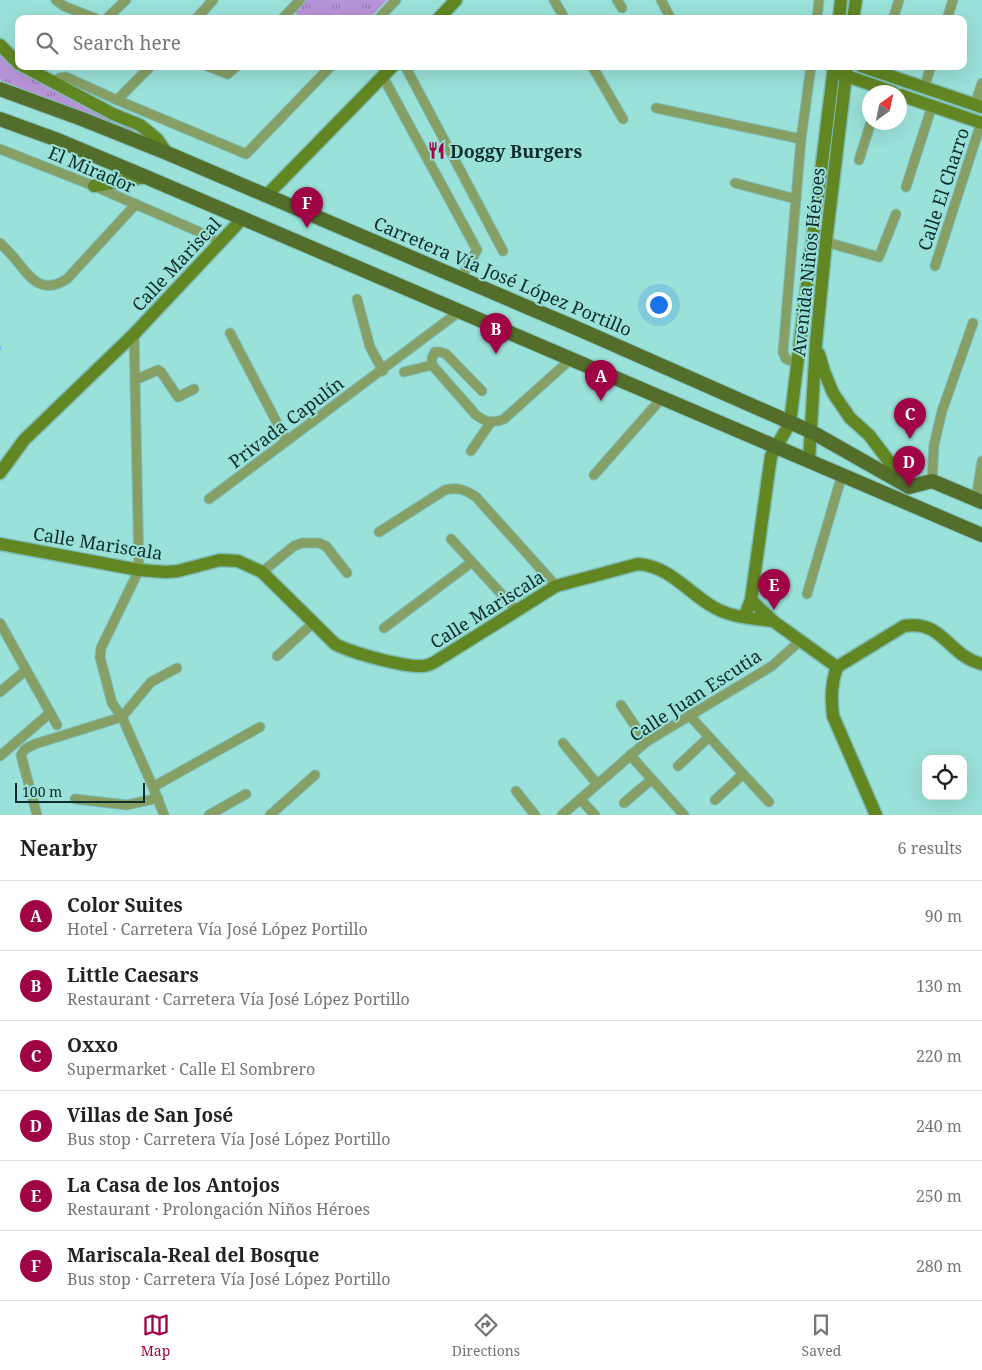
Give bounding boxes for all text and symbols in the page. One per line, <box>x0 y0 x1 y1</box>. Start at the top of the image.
search box <box>15 15 967 70</box>
icon: search <box>33 29 61 57</box>
text: Search here <box>73 30 181 56</box>
north arrow <box>862 85 907 130</box>
street label: Calle El Charro <box>912 124 974 254</box>
place label: Doggy Burgers <box>450 139 582 163</box>
street label: El Mirador <box>45 140 140 198</box>
restaurant icon: Doggy Burgers <box>426 141 446 161</box>
street label: Avenida Niños Héroes <box>786 166 830 358</box>
pin: F <box>291 187 323 228</box>
street label: Calle Mariscal <box>126 211 226 316</box>
street label: Carretera Vía José López Portillo <box>370 211 636 341</box>
your location <box>646 292 672 318</box>
pin: B <box>480 313 512 354</box>
pin: A <box>585 360 617 401</box>
street label: Privada Capulín <box>224 371 349 473</box>
pin: C <box>894 398 926 439</box>
pin: D <box>893 446 925 487</box>
street label: Calle Mariscala <box>32 521 164 565</box>
street label: Calle Mariscala <box>425 564 549 654</box>
pin: E <box>758 569 790 610</box>
street label: Calle Juan Escutia <box>624 643 766 747</box>
map controls <box>922 755 967 800</box>
button: locate <box>922 755 967 800</box>
scale bar <box>15 780 145 803</box>
text: 100 m <box>22 782 62 801</box>
text: Nearby <box>20 834 98 862</box>
text: 6 results <box>898 837 962 859</box>
text: Color Suites <box>67 892 183 918</box>
text: A <box>30 905 42 927</box>
text: 90 m <box>925 905 962 927</box>
text: Hotel · Carretera Vía José López Portillo <box>67 918 368 940</box>
text: Little Caesars <box>67 962 199 988</box>
text: B <box>31 975 41 997</box>
text: 130 m <box>916 975 962 997</box>
text: Restaurant · Carretera Vía José López Portillo <box>67 988 410 1010</box>
text: Oxxo <box>67 1032 118 1058</box>
text: C <box>31 1045 41 1067</box>
text: 220 m <box>916 1045 962 1067</box>
text: Supermarket · Calle El Sombrero <box>67 1058 315 1080</box>
text: Villas de San José <box>67 1102 233 1128</box>
text: D <box>30 1115 42 1137</box>
text: 240 m <box>916 1115 962 1137</box>
text: Bus stop · Carretera Vía José López Portillo <box>67 1128 391 1150</box>
text: La Casa de los Antojos <box>67 1172 280 1198</box>
text: E <box>31 1185 41 1207</box>
text: 250 m <box>916 1185 962 1207</box>
text: Restaurant · Prolongación Niños Héroes <box>67 1198 370 1220</box>
text: Mariscala-Real del Bosque <box>67 1242 319 1268</box>
text: F <box>31 1255 41 1277</box>
text: 280 m <box>916 1255 962 1277</box>
text: Bus stop · Carretera Vía José López Portillo <box>67 1268 391 1290</box>
tab: Map <box>141 1311 170 1360</box>
tab: Directions <box>452 1311 520 1360</box>
tab: Saved <box>802 1311 841 1360</box>

